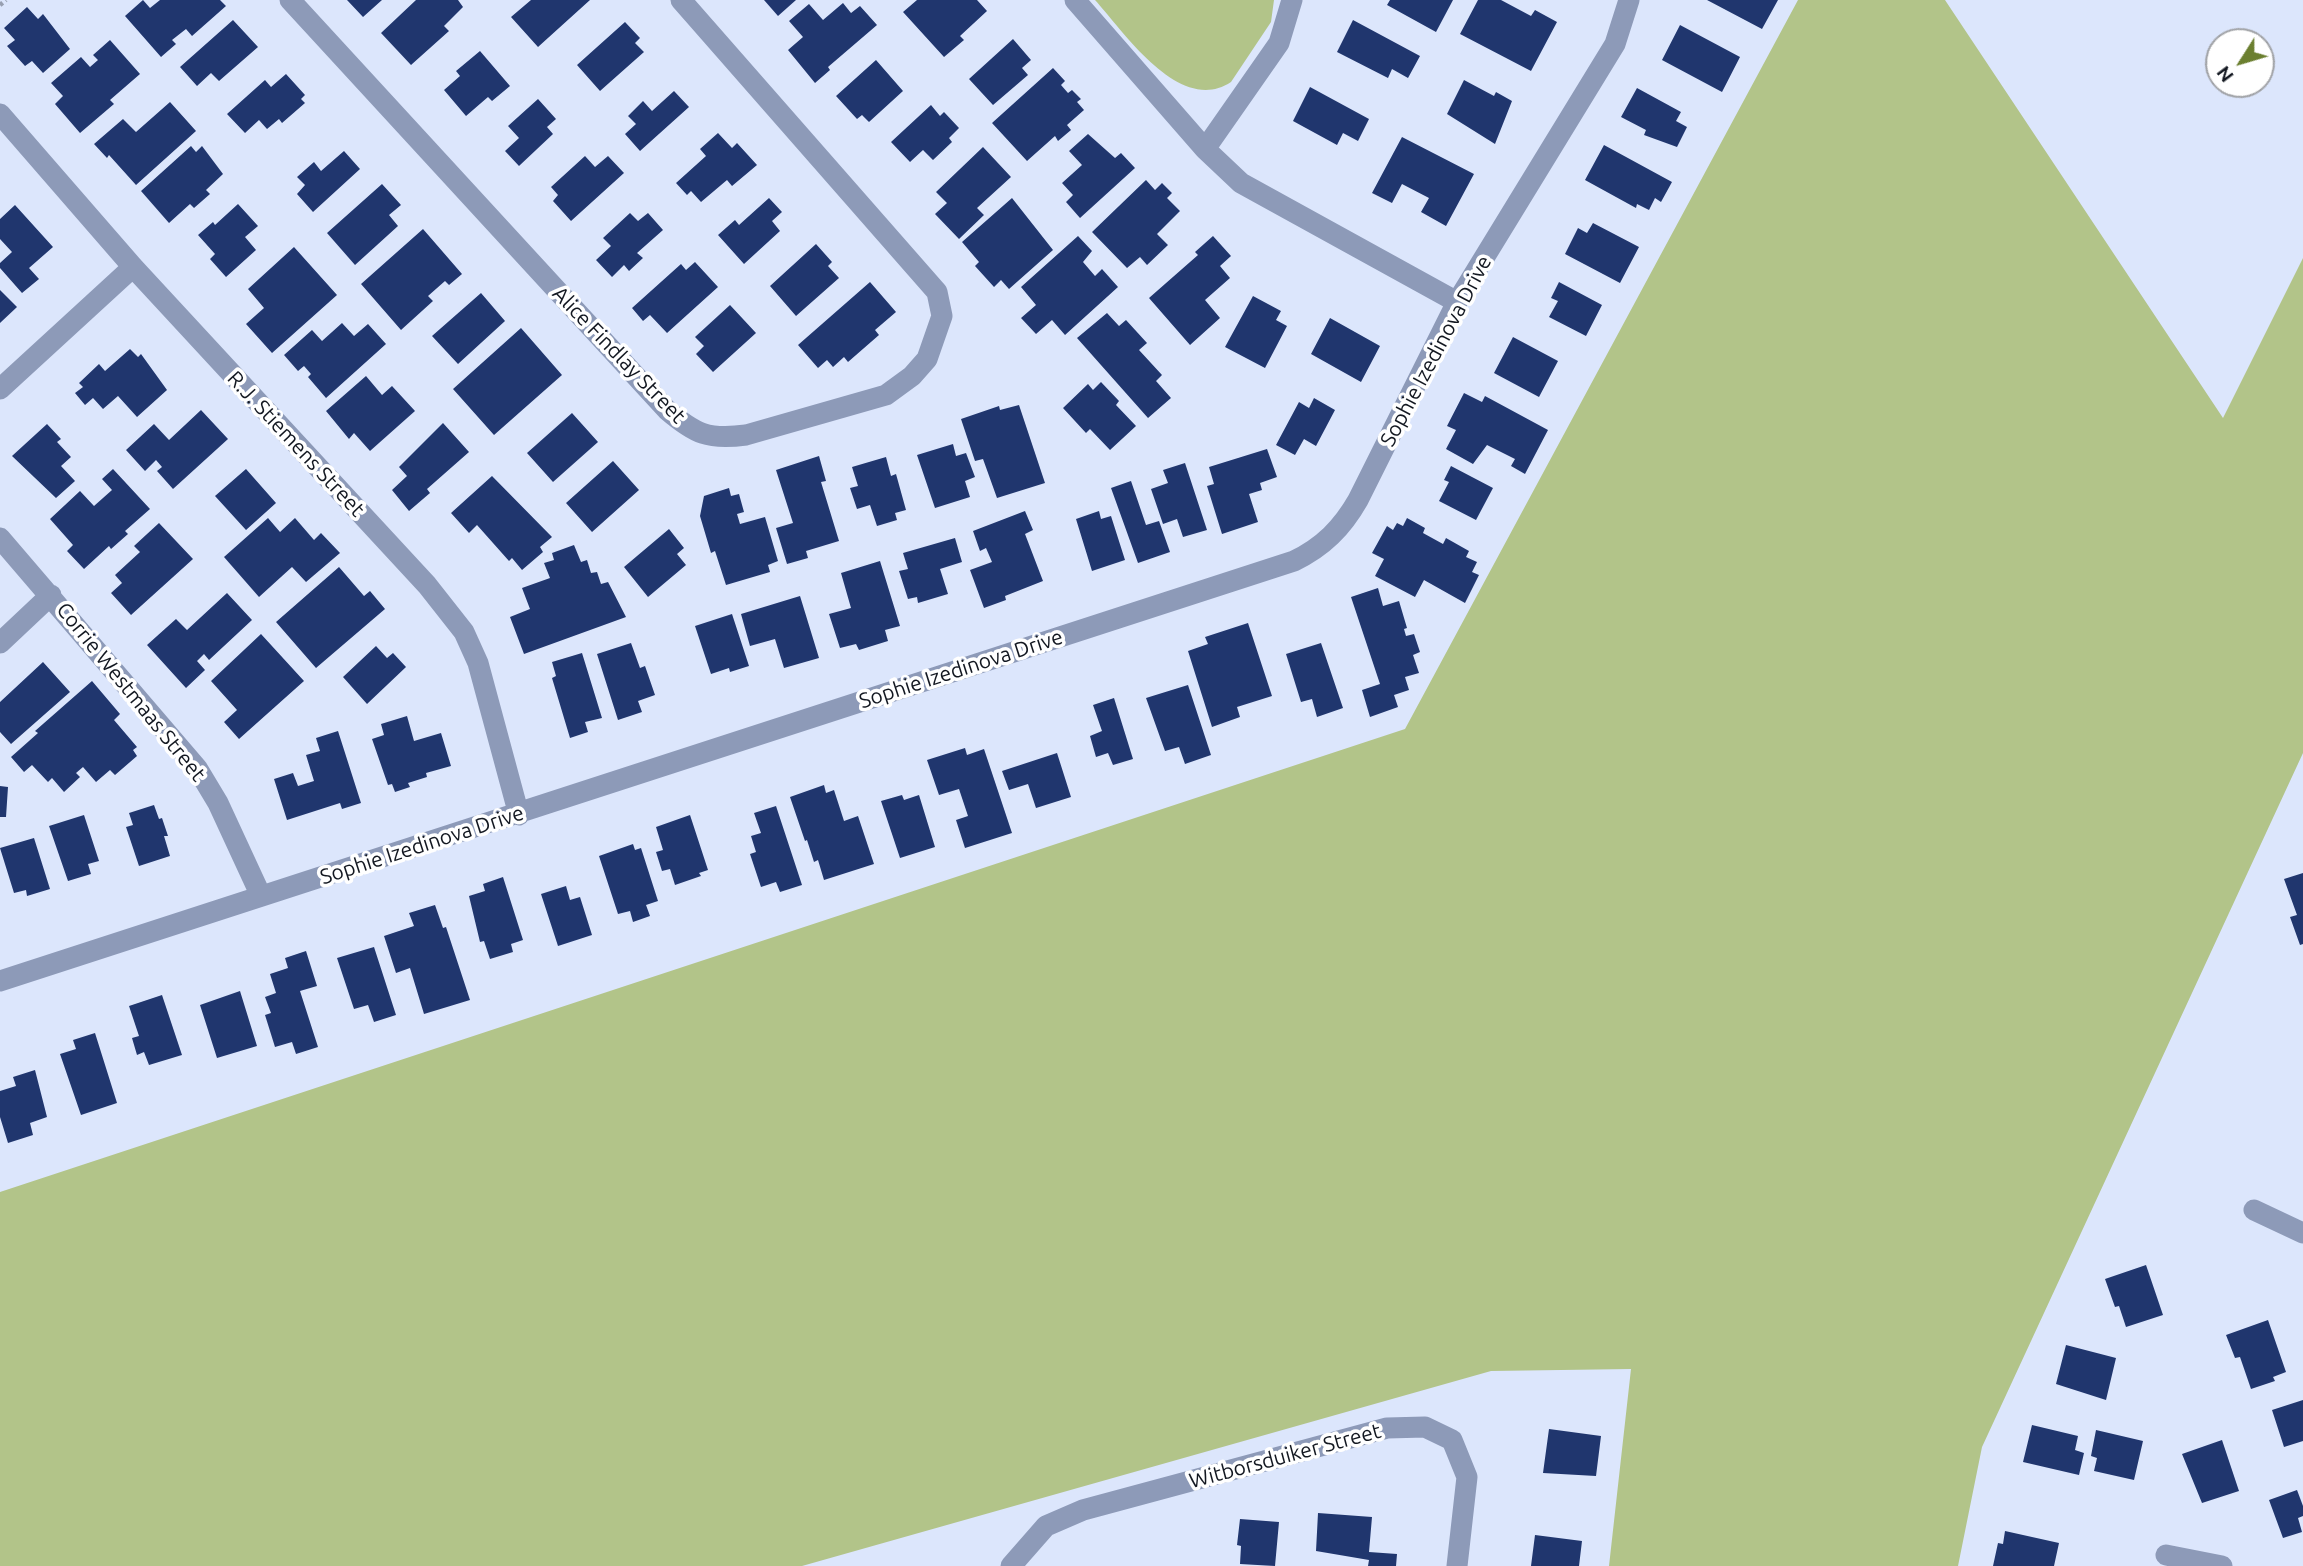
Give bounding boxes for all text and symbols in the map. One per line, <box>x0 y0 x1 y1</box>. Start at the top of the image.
north arrow <box>2205 28 2275 98</box>
text: N <box>2212 62 2238 87</box>
street label: Sophie Izedinova Drive <box>1375 251 1497 451</box>
street label: Alice Findlay Street <box>547 281 691 429</box>
street label: R.J. Stiemens Street <box>222 366 370 522</box>
street label: Corrie Westmaas Street <box>51 597 211 787</box>
street label: Sophie Izedinova Drive <box>856 624 1066 714</box>
street label: Sophie Izedinova Drive <box>317 800 527 890</box>
street label: Witborsduiker Street <box>1186 1418 1384 1494</box>

